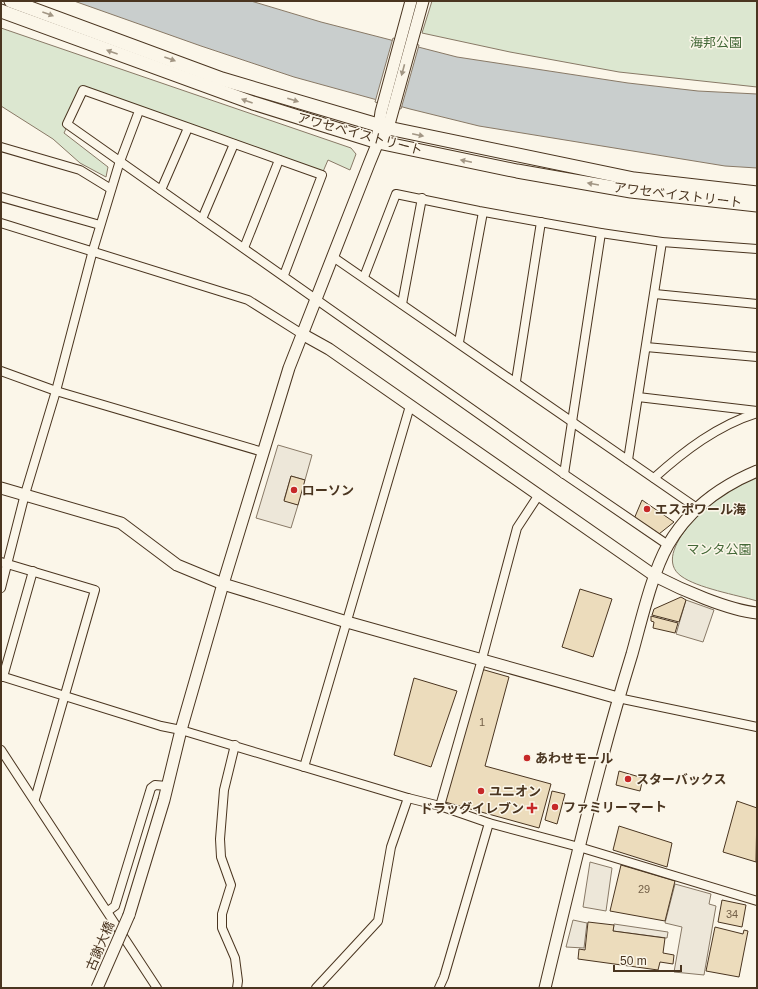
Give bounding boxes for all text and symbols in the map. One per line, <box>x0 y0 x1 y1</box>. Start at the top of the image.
one-way arrow <box>42 12 54 18</box>
park label: 海邦公園 <box>690 35 742 50</box>
one-way arrow <box>106 48 118 54</box>
one-way arrow <box>164 57 176 63</box>
one-way arrow <box>400 64 406 76</box>
one-way arrow <box>287 97 299 103</box>
one-way arrow <box>241 98 253 104</box>
street label: アワセベイストリート <box>295 110 425 158</box>
one-way arrow <box>412 132 424 138</box>
one-way arrow <box>459 157 472 163</box>
street label: アワセベイストリート <box>613 180 743 210</box>
one-way arrow <box>587 181 599 187</box>
place label: ローソン <box>302 483 354 498</box>
marker: ローソン <box>289 485 299 495</box>
place label: エスポワール海 <box>655 502 746 517</box>
marker: エスポワール海 <box>642 504 652 514</box>
park label: マンタ公園 <box>686 542 752 557</box>
house number: 1 <box>479 716 485 728</box>
place label: あわせモール <box>535 751 613 766</box>
marker: あわせモール <box>522 753 532 763</box>
place label: スターバックス <box>636 772 726 787</box>
marker: スターバックス <box>623 774 633 784</box>
place label: ユニオン <box>489 784 541 799</box>
marker: ユニオン <box>476 786 486 796</box>
place label: ファミリーマート <box>563 800 667 815</box>
place label: ドラッグイレブン <box>420 801 524 816</box>
marker: ファミリーマート <box>550 802 560 812</box>
marker: ドラッグイレブン <box>527 803 537 813</box>
house number: 29 <box>638 883 650 895</box>
house number: 34 <box>726 908 738 920</box>
street label: 古謝大橋 <box>83 919 117 973</box>
scale bar <box>614 947 681 973</box>
text: 50 m <box>620 954 647 968</box>

